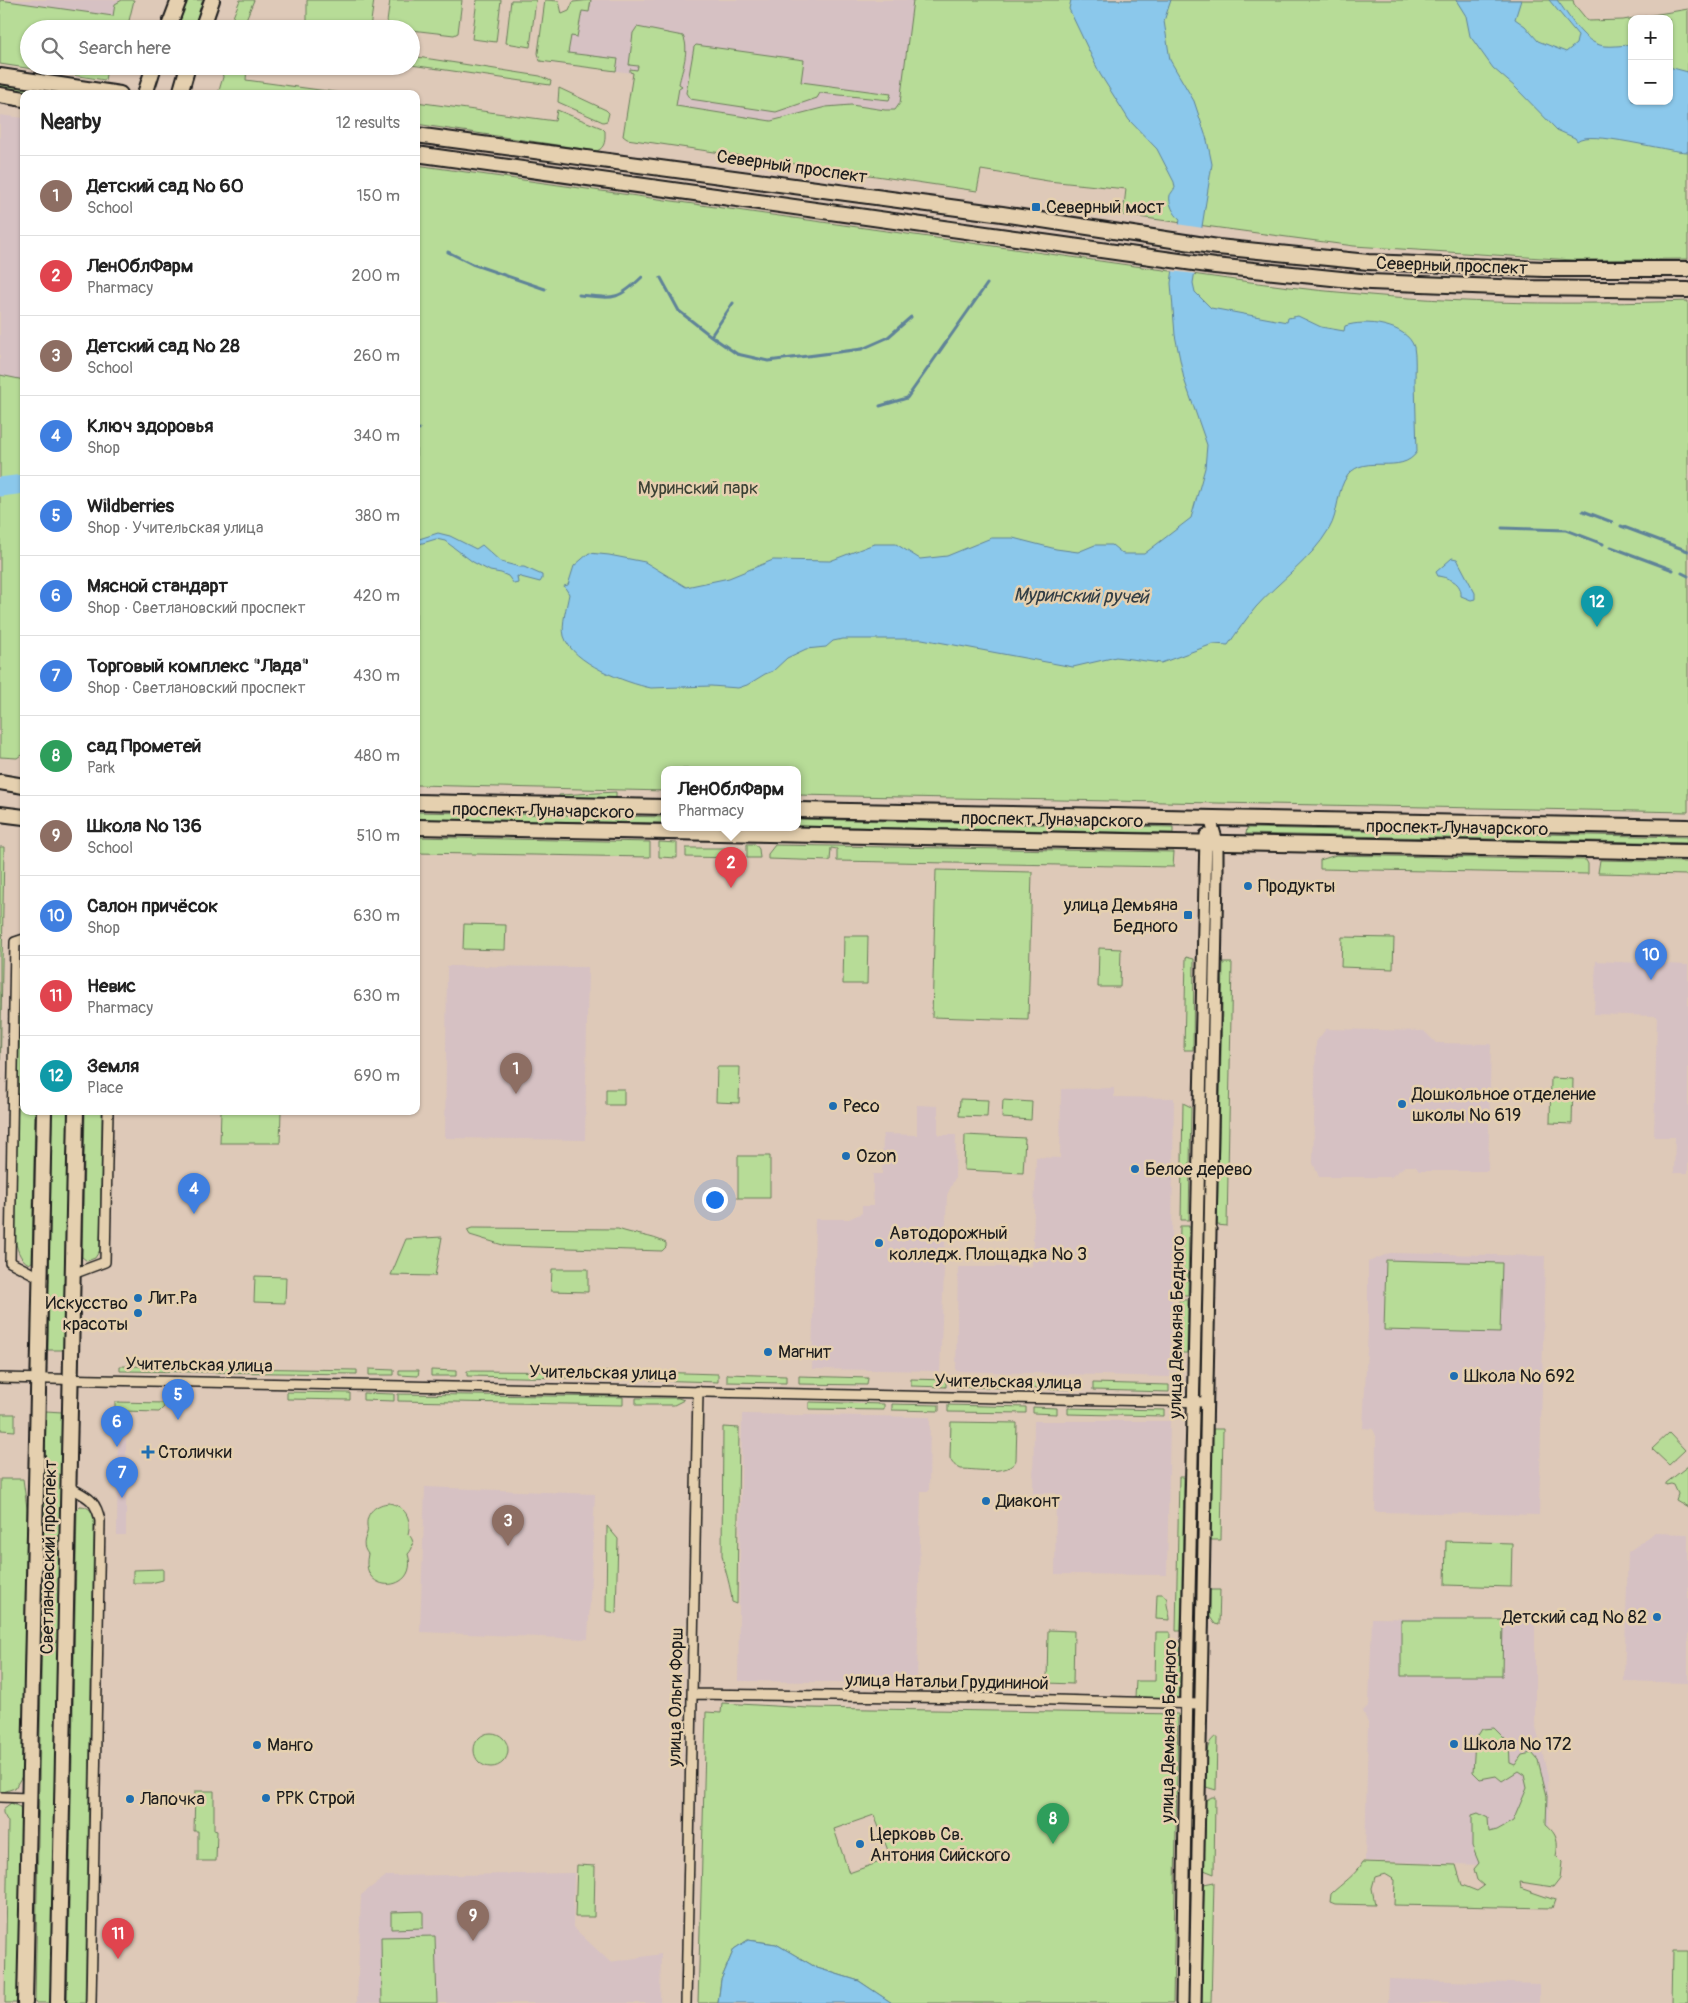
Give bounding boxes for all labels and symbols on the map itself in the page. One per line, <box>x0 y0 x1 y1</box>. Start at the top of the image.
street label: Северный проспект <box>715 145 869 189</box>
place label: Северный мост <box>1046 196 1165 219</box>
marker: Северный мост <box>1030 201 1042 213</box>
street label: Северный проспект <box>1376 252 1528 280</box>
park label: Муринский парк <box>638 477 758 500</box>
water label: Муринский ручей <box>1013 583 1151 609</box>
pin: 12 <box>1581 586 1613 627</box>
street label: проспект Луначарского <box>452 798 635 824</box>
street label: проспект Луначарского <box>961 807 1144 833</box>
street label: проспект Луначарского <box>1366 815 1549 841</box>
pin: 2 <box>715 847 747 888</box>
place label: Продукты <box>1258 875 1335 898</box>
marker: Продукты <box>1242 880 1254 892</box>
place label: улица Демьяна Бедного <box>1063 894 1178 938</box>
marker: улица Демьяна Бедного <box>1182 909 1194 921</box>
pin: 10 <box>1635 939 1667 980</box>
pin: 1 <box>500 1053 532 1094</box>
place label: Дошкольное отделение школы № 619 <box>1411 1083 1596 1127</box>
place label: Ресо <box>843 1095 880 1118</box>
marker: Дошкольное отделение школы № 619 <box>1396 1098 1408 1110</box>
marker: Ресо <box>827 1100 839 1112</box>
place label: Ozon <box>856 1145 896 1168</box>
marker: Ozon <box>840 1150 852 1162</box>
place label: Белое дерево <box>1145 1158 1252 1181</box>
marker: Белое дерево <box>1129 1163 1141 1175</box>
pin: 4 <box>178 1173 210 1214</box>
your location <box>702 1187 728 1213</box>
place label: Автодорожный колледж. Площадка № 3 <box>889 1222 1087 1266</box>
street label: улица Демьяна Бедного <box>1164 1235 1190 1420</box>
marker: Автодорожный колледж. Площадка № 3 <box>873 1237 885 1249</box>
place label: Лит.Ра <box>147 1287 197 1310</box>
place label: Искусство красоты <box>46 1292 128 1336</box>
marker: Лит.Ра <box>132 1292 144 1304</box>
marker: Искусство красоты <box>132 1307 144 1319</box>
place label: Магнит <box>778 1341 831 1364</box>
marker: Магнит <box>762 1346 774 1358</box>
street label: Учительская улица <box>125 1352 273 1378</box>
street label: Учительская улица <box>529 1360 677 1386</box>
place label: Школа № 692 <box>1464 1365 1575 1388</box>
street label: Учительская улица <box>934 1369 1082 1395</box>
marker: Школа № 692 <box>1448 1370 1460 1382</box>
pin: 5 <box>162 1379 194 1420</box>
pin: 6 <box>101 1406 133 1447</box>
place label: Столички <box>158 1441 232 1464</box>
marker: Столички <box>142 1446 154 1458</box>
pin: 7 <box>106 1457 138 1498</box>
street label: Светлановский проспект <box>36 1459 62 1655</box>
place label: Диаконт <box>995 1490 1060 1513</box>
marker: Диаконт <box>980 1495 992 1507</box>
pin: 3 <box>492 1505 524 1546</box>
place label: Детский сад № 82 <box>1501 1606 1647 1629</box>
marker: Детский сад № 82 <box>1651 1611 1663 1623</box>
street label: улица Ольги Форш <box>663 1627 689 1768</box>
street label: улица Демьяна Бедного <box>1156 1639 1182 1824</box>
street label: улица Натальи Грудининой <box>844 1669 1049 1695</box>
place label: Школа № 172 <box>1464 1733 1572 1756</box>
place label: Манго <box>267 1734 313 1757</box>
marker: Школа № 172 <box>1448 1738 1460 1750</box>
marker: Манго <box>251 1739 263 1751</box>
place label: РРК Строй <box>276 1787 355 1810</box>
place label: Лапочка <box>139 1788 205 1811</box>
marker: РРК Строй <box>260 1792 272 1804</box>
marker: Лапочка <box>124 1793 136 1805</box>
pin: 8 <box>1037 1803 1069 1844</box>
place label: Церковь Св. Антония Сийского <box>870 1823 1011 1867</box>
marker: Церковь Св. Антония Сийского <box>854 1838 866 1850</box>
pin: 9 <box>457 1900 489 1941</box>
pin: 11 <box>102 1918 134 1959</box>

